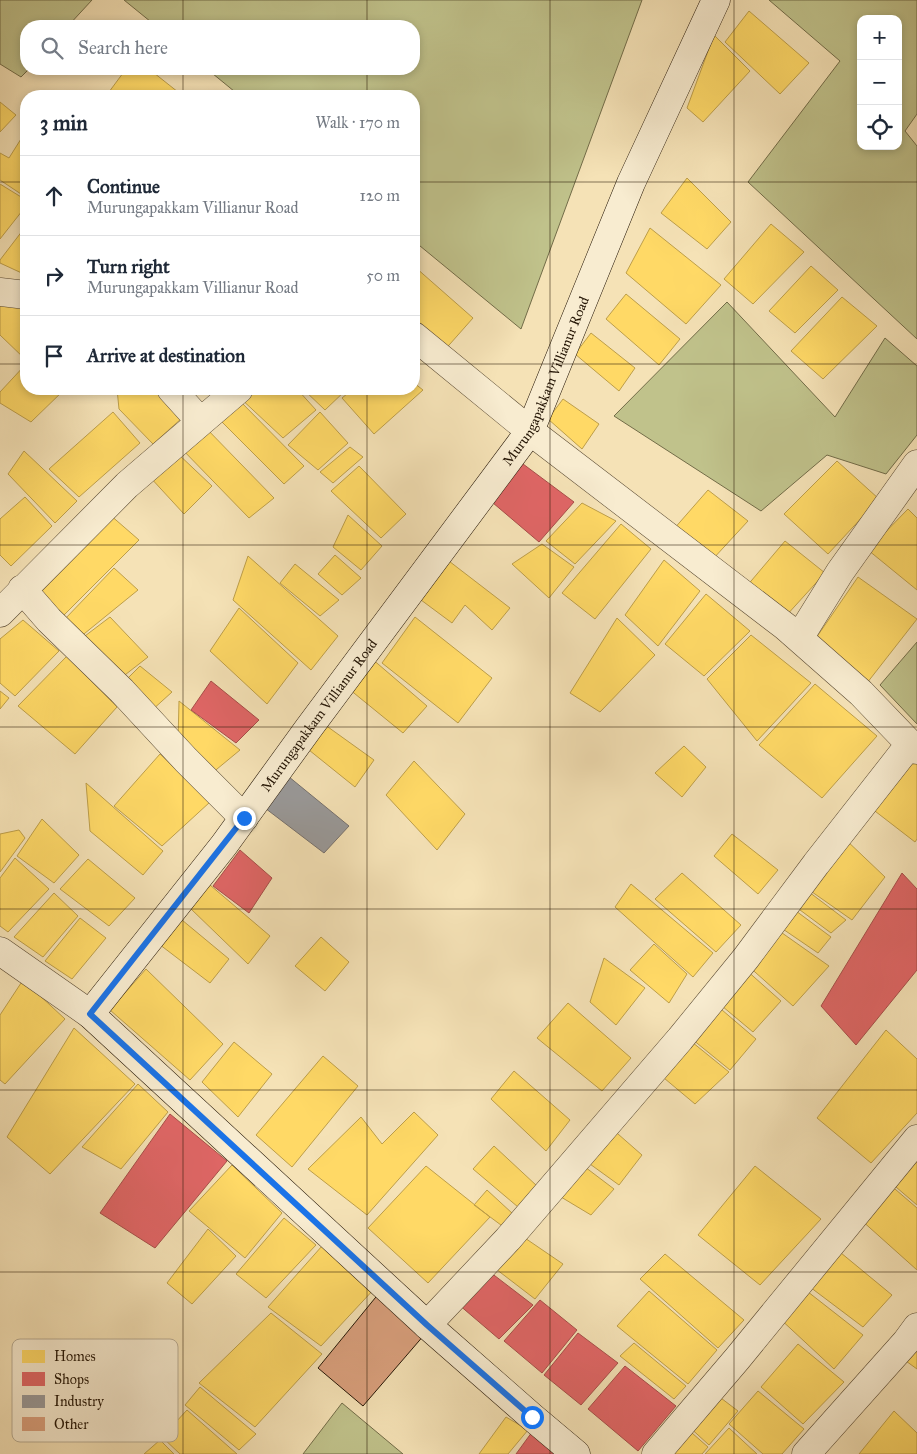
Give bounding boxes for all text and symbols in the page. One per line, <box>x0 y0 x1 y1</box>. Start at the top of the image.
map controls <box>857 15 902 150</box>
button: + <box>857 15 902 60</box>
search box <box>20 20 420 75</box>
icon: search <box>38 34 66 62</box>
text: Search here <box>78 36 168 59</box>
button: − <box>857 60 902 105</box>
button: locate <box>857 105 902 150</box>
text: 3 min <box>40 110 88 136</box>
text: Walk · 170 m <box>316 113 400 132</box>
text: Continue <box>87 175 160 198</box>
icon: ahead <box>40 182 68 210</box>
text: 120 m <box>360 186 400 205</box>
text: Murungapakkam Villianur Road <box>87 198 299 217</box>
text: Turn right <box>87 255 170 278</box>
icon: right <box>40 262 68 290</box>
text: 50 m <box>366 266 400 285</box>
text: Murungapakkam Villianur Road <box>87 278 299 297</box>
street label: Murungapakkam Villianur Road <box>499 294 592 469</box>
icon: arrive <box>40 342 68 370</box>
text: Arrive at destination <box>87 344 245 367</box>
street label: Murungapakkam Villianur Road <box>257 636 381 795</box>
route end <box>233 807 256 830</box>
legend <box>12 1339 178 1442</box>
text: Homes <box>54 1348 96 1365</box>
text: Shops <box>54 1371 89 1388</box>
text: Industry <box>54 1393 104 1410</box>
route start <box>521 1406 544 1429</box>
text: Other <box>54 1416 89 1433</box>

